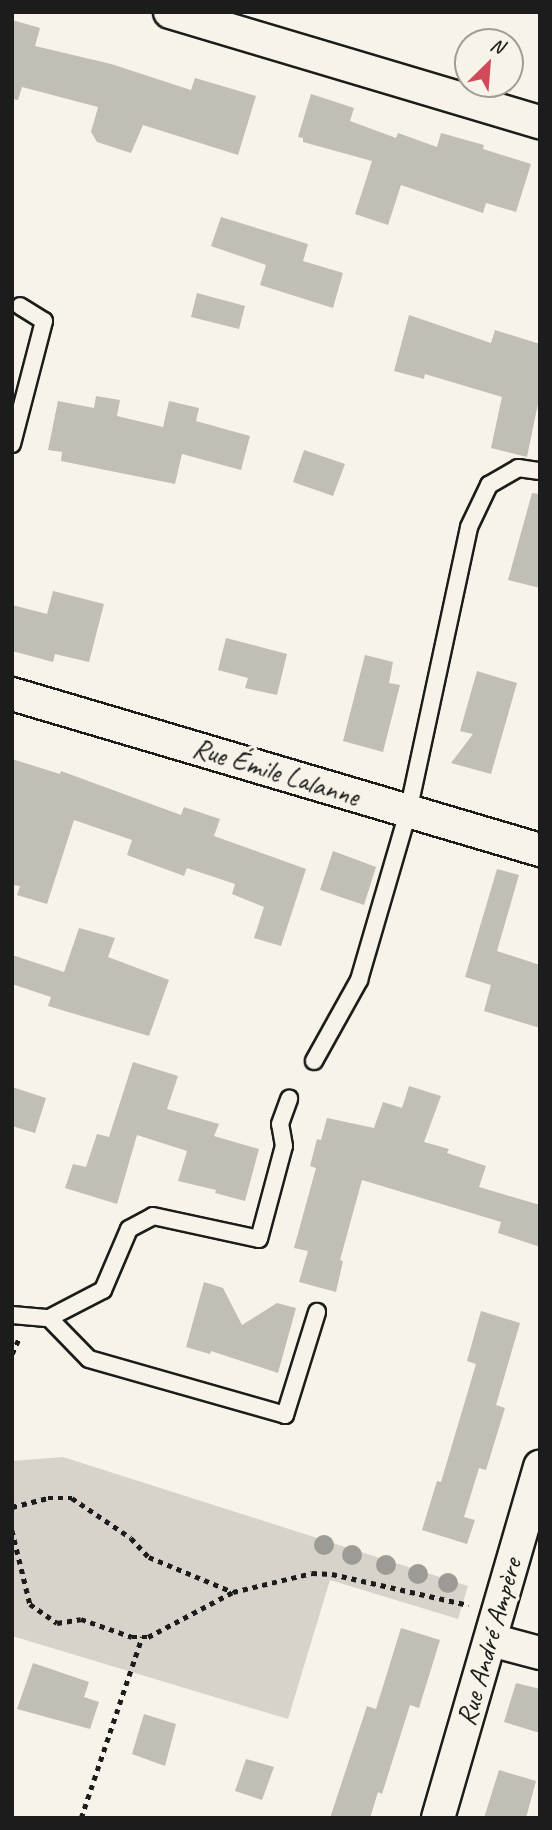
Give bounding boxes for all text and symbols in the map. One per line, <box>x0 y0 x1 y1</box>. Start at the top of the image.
north arrow <box>454 28 524 98</box>
text: N <box>487 32 507 59</box>
street label: Rue Émile Lalanne <box>189 731 363 813</box>
street label: Rue André Ampère <box>449 1555 529 1729</box>

